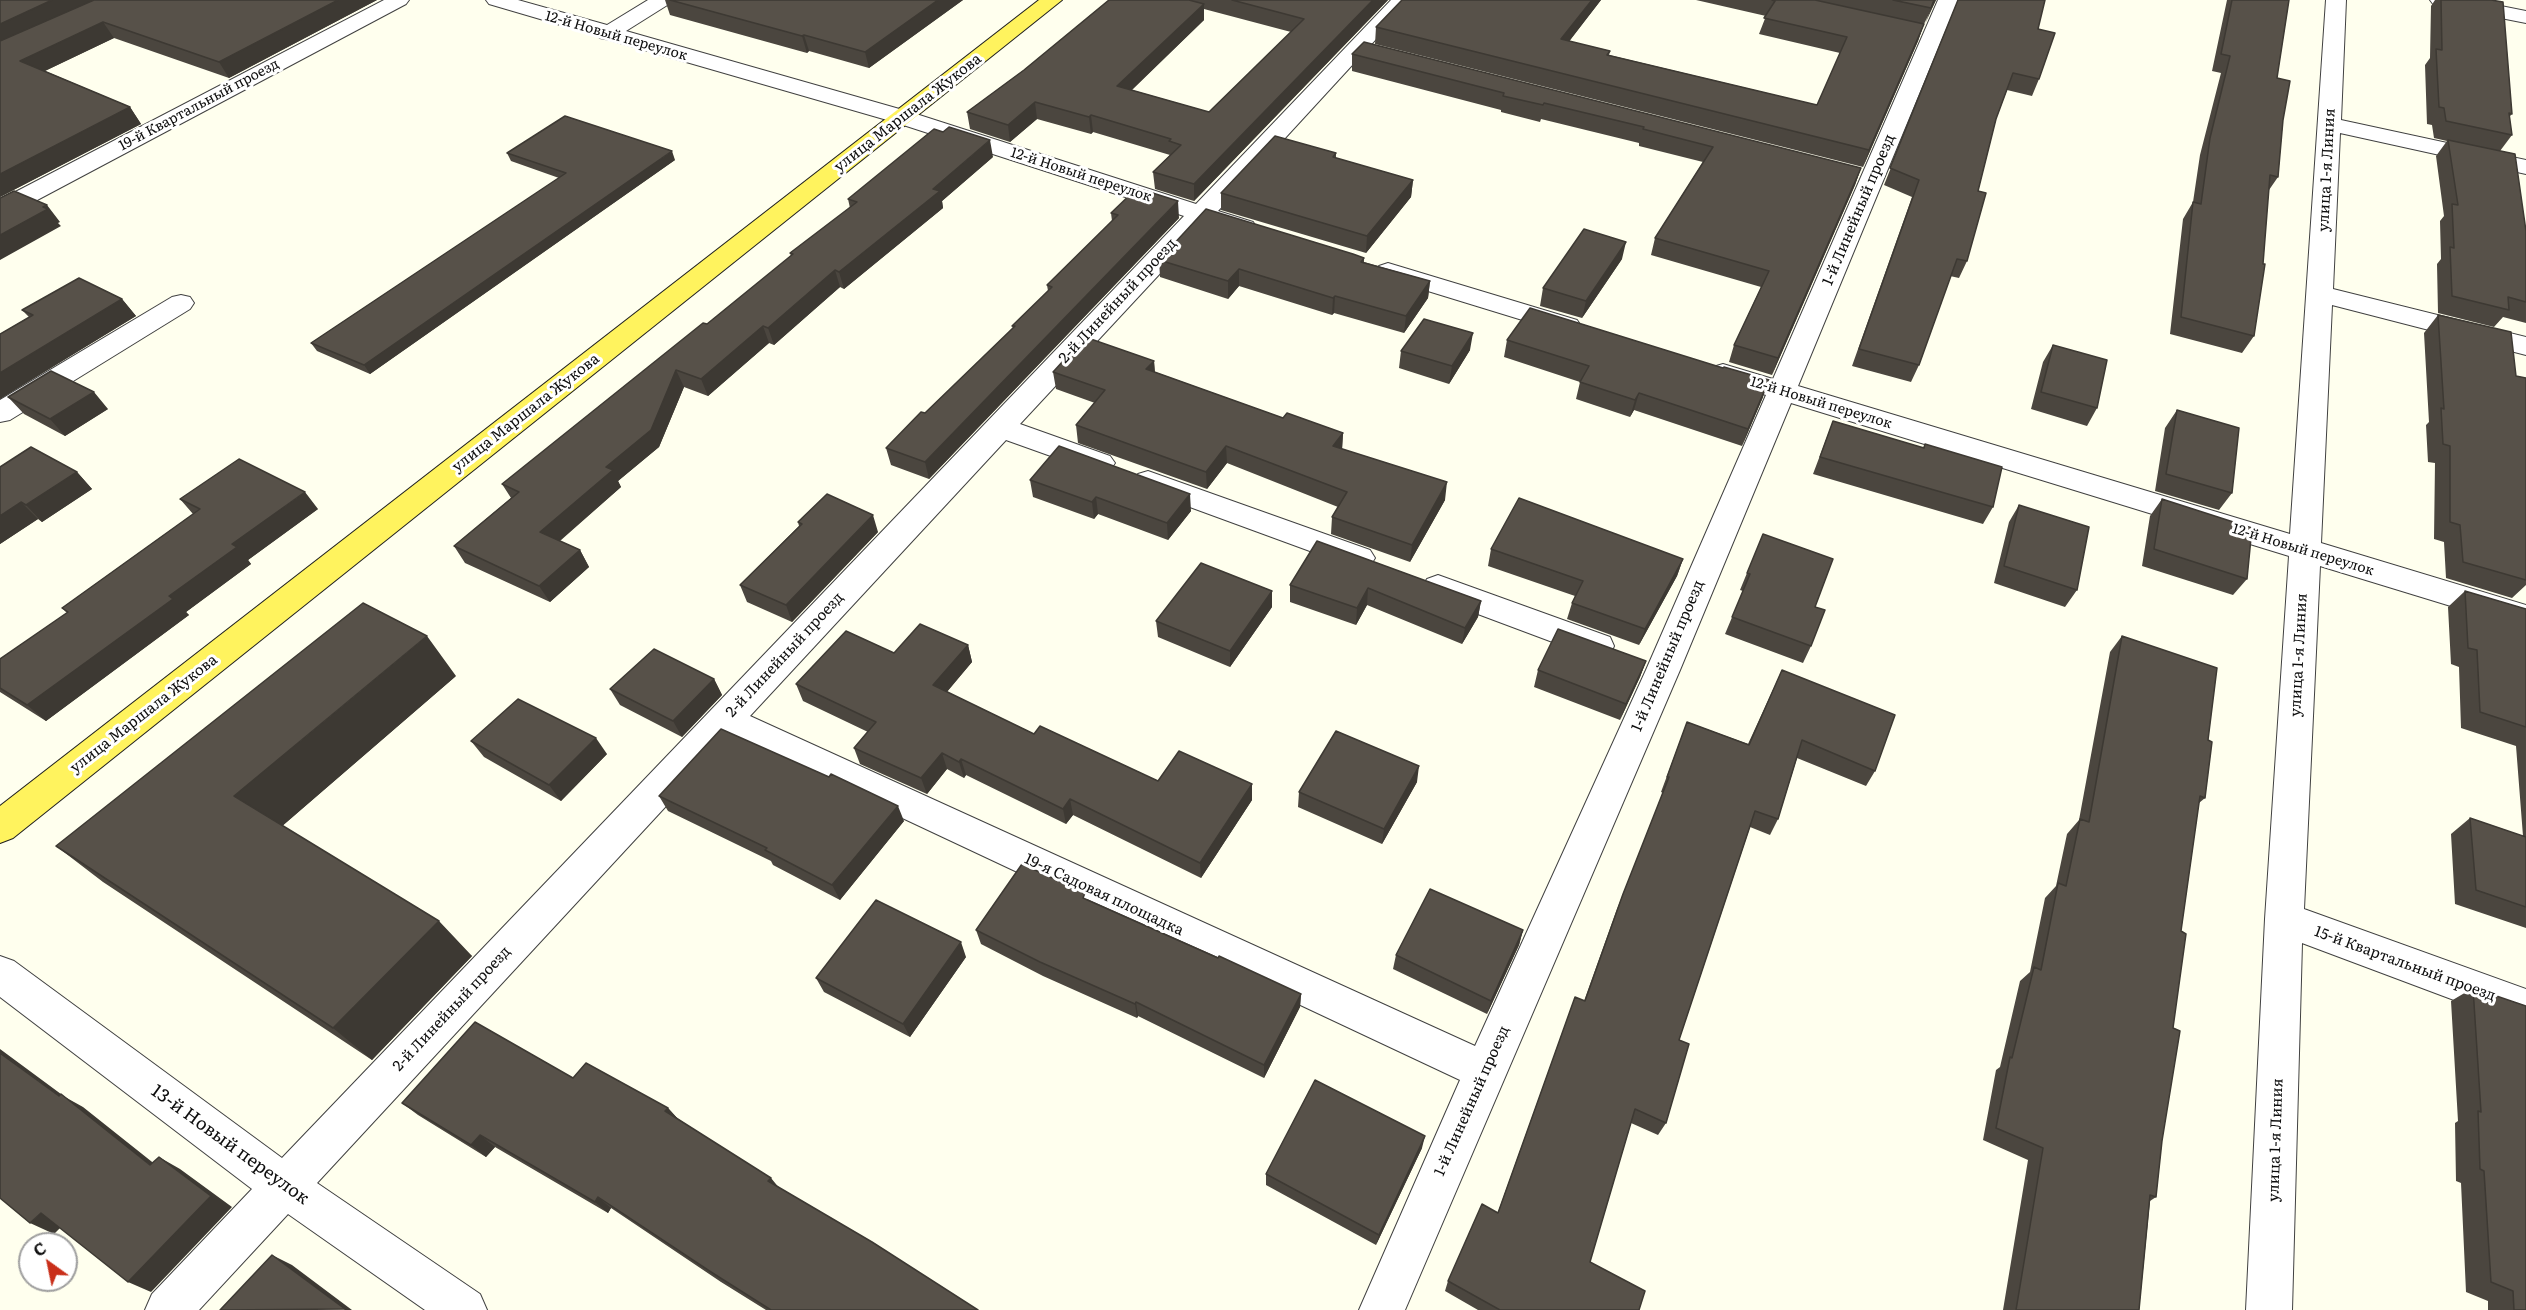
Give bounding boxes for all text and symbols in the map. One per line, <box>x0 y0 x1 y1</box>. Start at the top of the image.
street label: 12-й Новый переулок <box>543 8 689 64</box>
street label: улица Маршала Жукова <box>831 50 985 176</box>
street label: 19-й Квартальный проезд <box>116 56 282 154</box>
street label: улица 1-я Линия <box>2315 108 2339 232</box>
street label: 1-й Линейный проезд <box>1819 132 1899 288</box>
street label: 12-й Новый переулок <box>1008 144 1154 206</box>
street label: 2-й Линейный проезд <box>1055 235 1181 367</box>
street label: улица Маршала Жукова <box>449 350 603 476</box>
street label: 12-й Новый переулок <box>1748 373 1894 433</box>
street label: 12-й Новый переулок <box>2230 520 2376 580</box>
street label: 1-й Линейный проезд <box>1628 578 1708 734</box>
street label: 2-й Линейный проезд <box>722 589 848 721</box>
street label: улица 1-я Линия <box>2287 593 2311 717</box>
street label: улица Маршала Жукова <box>67 651 221 777</box>
street label: 19-я Садовая площадка <box>1022 850 1186 940</box>
street label: 15-й Квартальный проезд <box>2312 923 2498 1005</box>
street label: 2-й Линейный проезд <box>389 943 515 1075</box>
street label: 1-й Линейный проезд <box>1431 1023 1513 1179</box>
street label: улица 1-я Линия <box>2265 1078 2287 1202</box>
street label: 13-й Новый переулок <box>147 1080 313 1210</box>
north arrow <box>18 1232 78 1292</box>
text: С <box>28 1235 51 1262</box>

